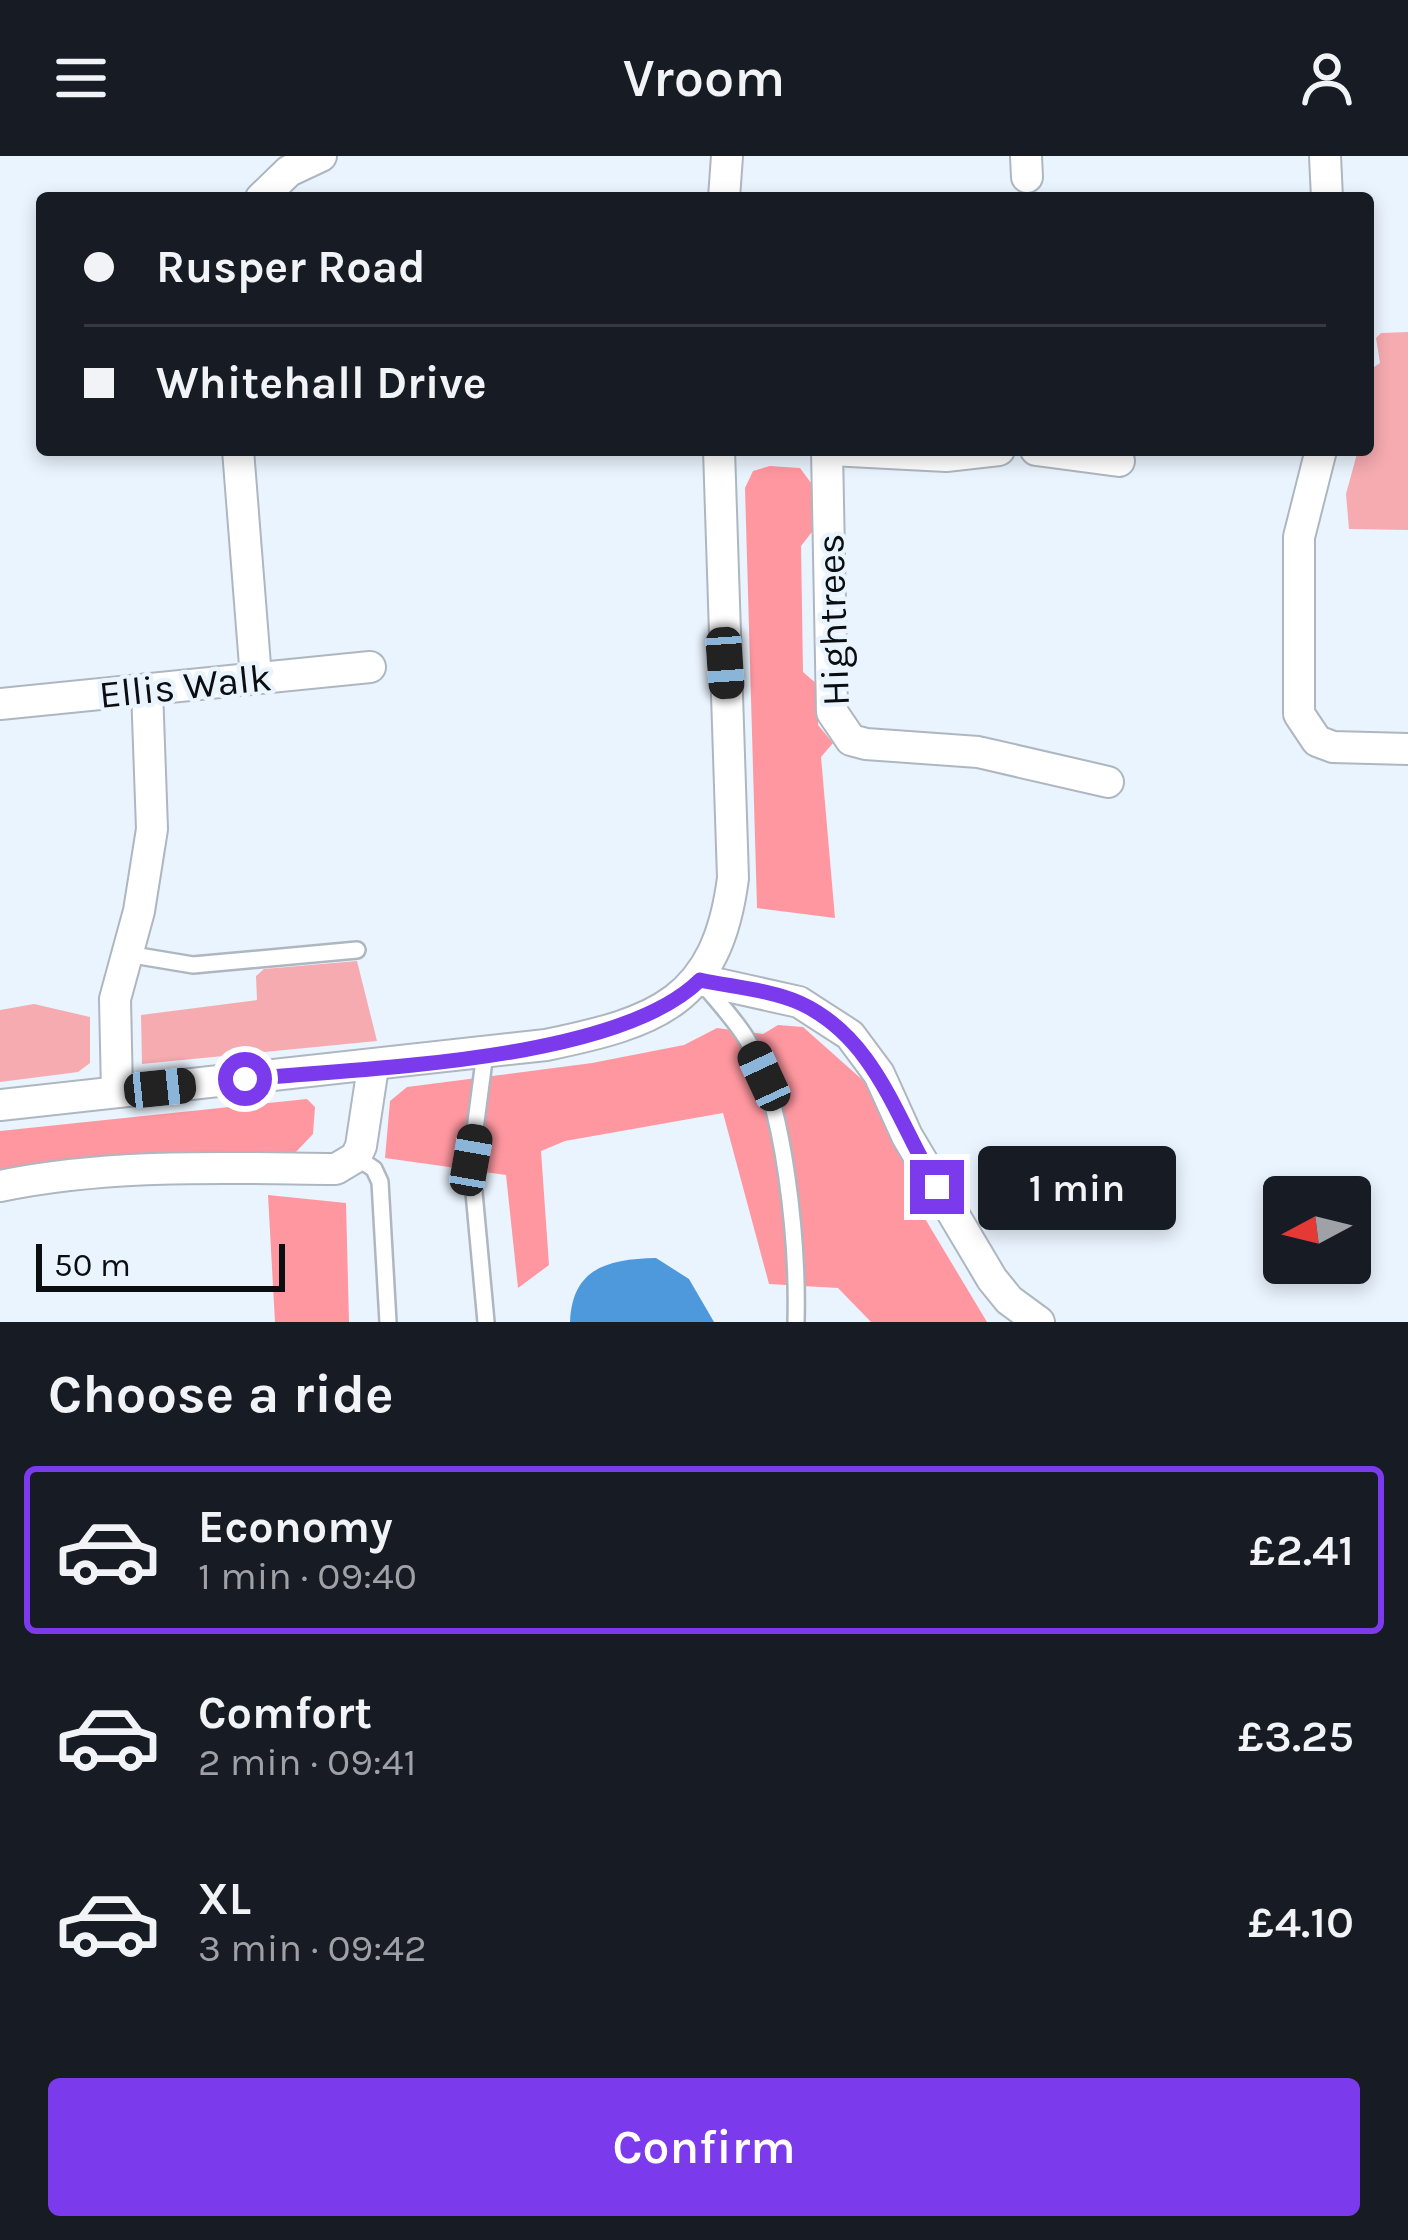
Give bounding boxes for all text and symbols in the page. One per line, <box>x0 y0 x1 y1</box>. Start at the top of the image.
icon: menu <box>48 45 114 111</box>
icon: person <box>1294 45 1360 111</box>
text: Vroom <box>623 46 785 110</box>
text: Rusper Road <box>156 241 426 293</box>
text: Whitehall Drive <box>156 357 487 409</box>
street label: Hightrees <box>807 533 859 707</box>
car <box>705 626 745 700</box>
street label: Ellis Walk <box>97 654 274 718</box>
car <box>732 1036 796 1116</box>
route start <box>218 1052 272 1106</box>
car <box>122 1066 198 1110</box>
car <box>447 1121 495 1199</box>
callout: 1 min <box>979 1145 1177 1229</box>
route end <box>910 1160 964 1214</box>
text: 1 min <box>1029 1165 1125 1211</box>
north arrow <box>1263 1176 1371 1284</box>
map controls <box>1263 1176 1371 1284</box>
scale bar <box>36 1238 285 1291</box>
text: 50 m <box>54 1246 131 1284</box>
text: Choose a ride <box>48 1362 394 1426</box>
icon: car <box>54 1496 162 1604</box>
text: Economy <box>198 1501 393 1553</box>
text: £2.41 <box>1249 1524 1354 1576</box>
text: 1 min · 09:40 <box>198 1553 417 1599</box>
icon: car <box>54 1682 162 1790</box>
text: Comfort <box>198 1687 372 1739</box>
text: £3.25 <box>1238 1710 1354 1762</box>
text: 2 min · 09:41 <box>198 1739 416 1785</box>
icon: car <box>54 1868 162 1976</box>
text: XL <box>198 1873 251 1925</box>
text: £4.10 <box>1248 1896 1354 1948</box>
text: 3 min · 09:42 <box>198 1925 427 1971</box>
button: Confirm <box>48 2078 1360 2216</box>

